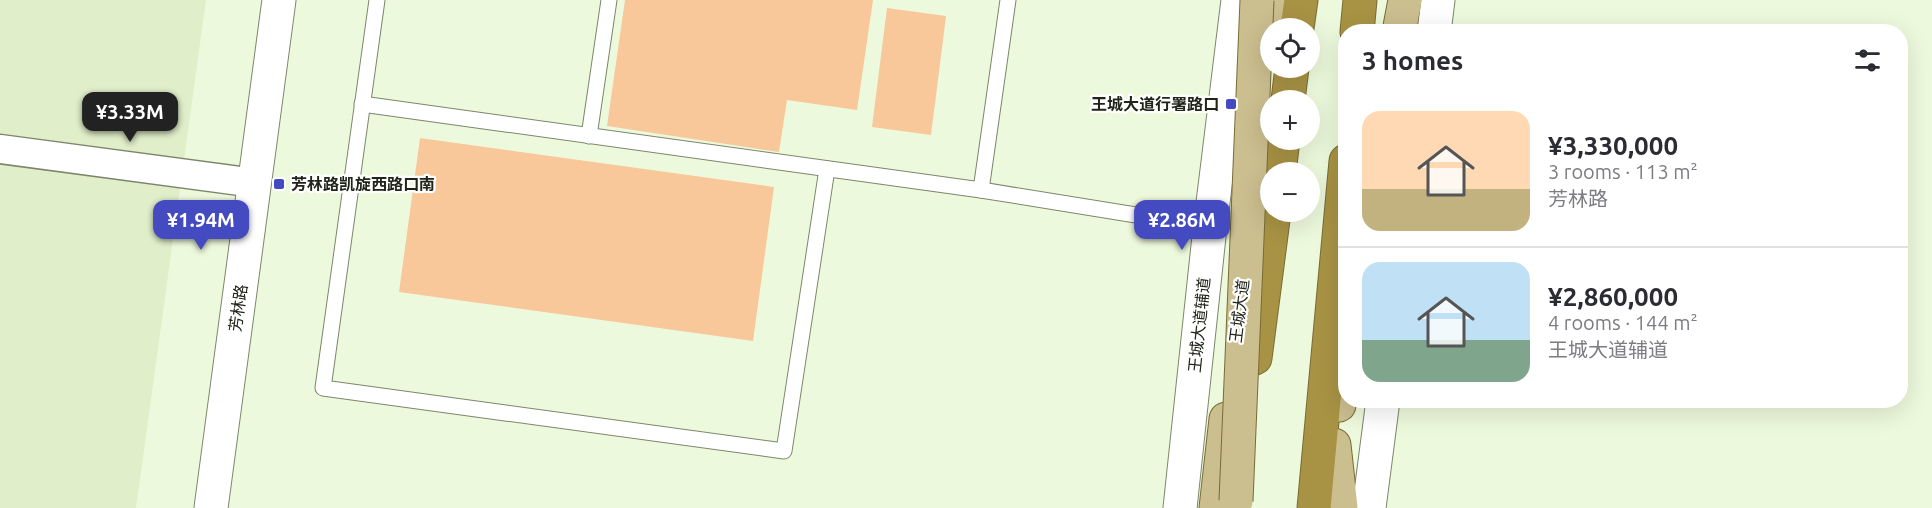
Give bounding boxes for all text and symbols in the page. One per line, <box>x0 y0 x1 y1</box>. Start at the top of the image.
map controls <box>1260 18 1320 222</box>
button: locate <box>1260 18 1320 78</box>
icon: filters <box>1851 44 1884 77</box>
text: 3 homes <box>1362 46 1463 75</box>
button: + <box>1260 90 1320 150</box>
pin: ¥3.33M <box>81 92 179 143</box>
place label: 王城大道行署路口 <box>1091 95 1219 113</box>
marker: 王城大道行署路口 <box>1224 97 1238 111</box>
text: ¥3.33M <box>96 100 164 123</box>
text: ¥3,330,000 <box>1548 131 1678 160</box>
icon: home <box>1410 135 1482 207</box>
text: 3 rooms · 113 m² <box>1548 160 1698 183</box>
button: − <box>1260 162 1320 222</box>
place label: 芳林路凯旋西路口南 <box>291 175 435 193</box>
marker: 芳林路凯旋西路口南 <box>272 177 286 191</box>
text: 芳林路 <box>1548 187 1608 210</box>
pin: ¥1.94M <box>152 200 250 251</box>
pin: ¥2.86M <box>1133 200 1231 251</box>
text: ¥1.94M <box>167 208 235 231</box>
text: ¥2.86M <box>1148 208 1216 231</box>
street label: 王城大道辅道 <box>1185 276 1213 374</box>
street label: 王城大道 <box>1226 278 1252 344</box>
text: ¥2,860,000 <box>1548 282 1678 311</box>
street label: 芳林路 <box>226 283 250 333</box>
icon: home <box>1410 286 1482 358</box>
text: 4 rooms · 144 m² <box>1548 311 1698 334</box>
text: 王城大道辅道 <box>1548 338 1668 361</box>

